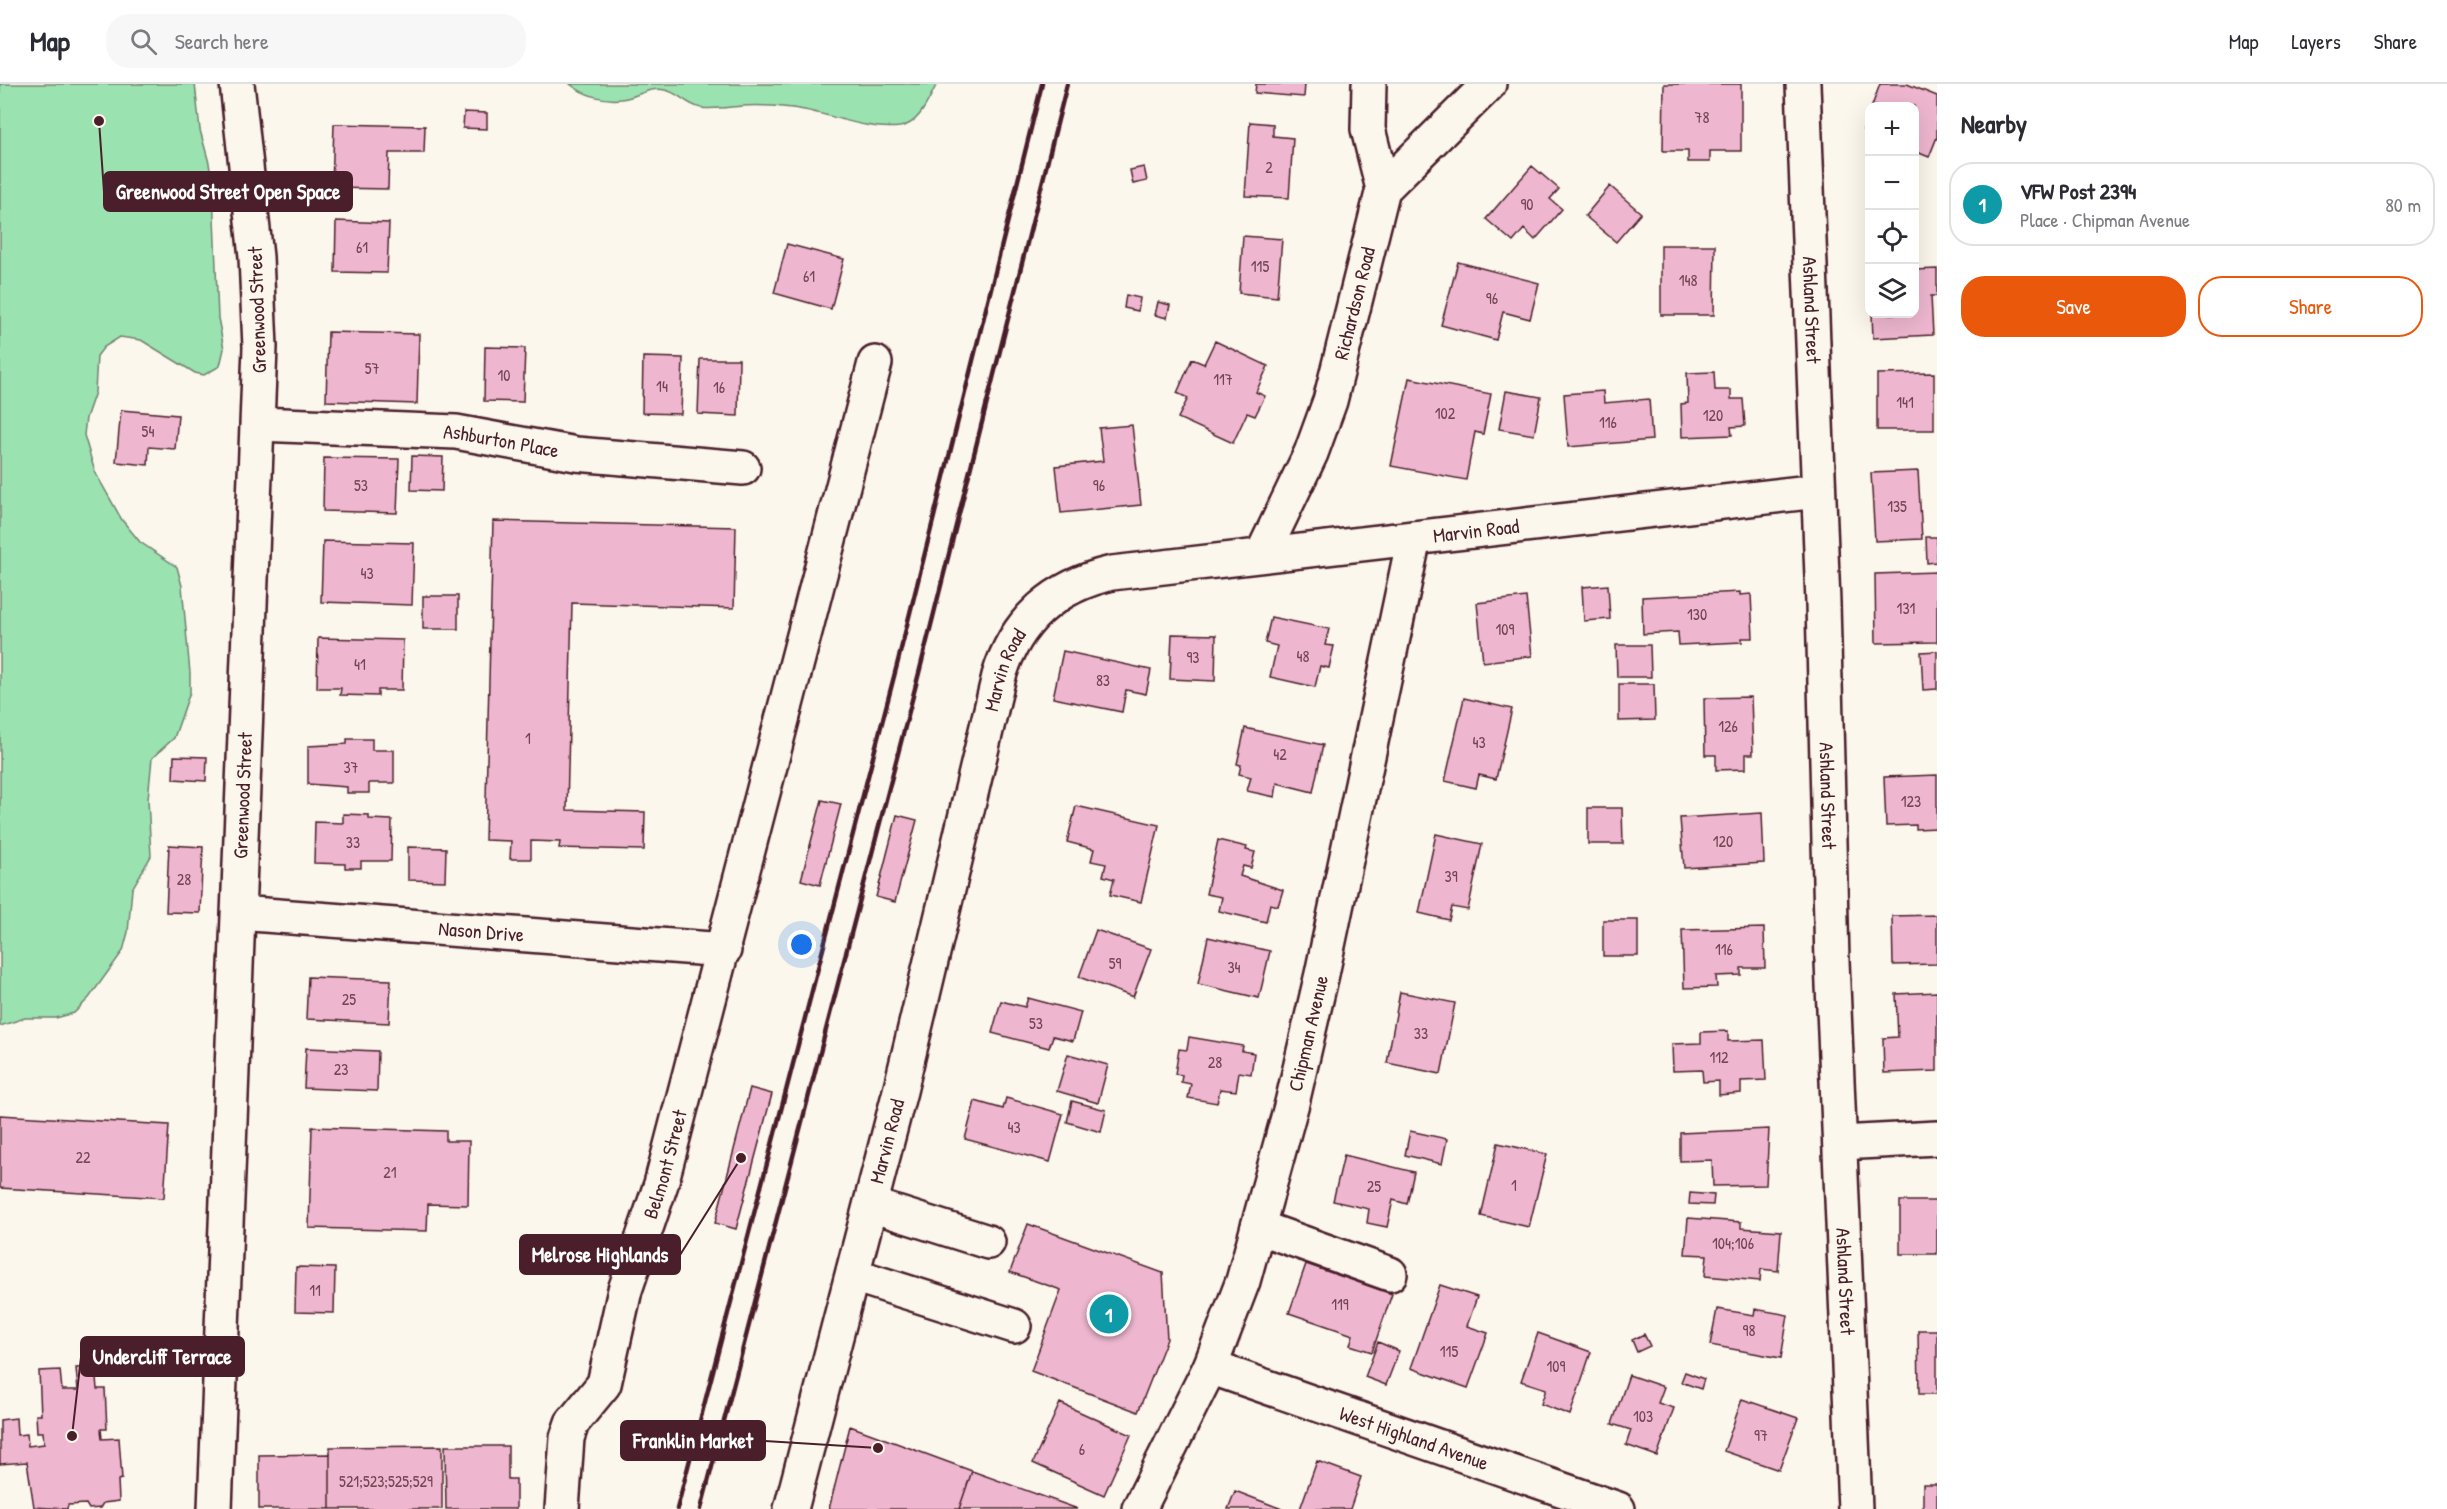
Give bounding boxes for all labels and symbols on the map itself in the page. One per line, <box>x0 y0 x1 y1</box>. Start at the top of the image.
house number: 78 <box>1695 106 1709 128</box>
house number: 2 <box>1265 156 1273 178</box>
callout: Greenwood Street Open Space <box>104 172 352 211</box>
text: Greenwood Street Open Space <box>116 177 341 207</box>
house number: 90 <box>1520 193 1534 215</box>
house number: 61 <box>356 236 368 258</box>
street label: Richardson Road <box>1327 244 1381 362</box>
street label: Greenwood Street <box>241 245 272 374</box>
house number: 115 <box>1251 255 1269 277</box>
street label: Ashland Street <box>1797 256 1828 365</box>
house number: 61 <box>803 265 815 287</box>
house number: 148 <box>1679 269 1697 291</box>
house number: 96 <box>1486 287 1498 309</box>
house number: 57 <box>365 357 379 379</box>
house number: 10 <box>498 364 510 386</box>
house number: 117 <box>1213 368 1233 390</box>
house number: 14 <box>656 375 668 397</box>
house number: 16 <box>713 376 725 398</box>
house number: 141 <box>1896 391 1914 413</box>
house number: 102 <box>1435 402 1456 424</box>
house number: 120 <box>1703 404 1723 426</box>
house number: 116 <box>1599 411 1617 433</box>
street label: Ashburton Place <box>443 418 561 464</box>
house number: 54 <box>142 420 154 442</box>
house number: 53 <box>354 474 368 496</box>
house number: 96 <box>1093 474 1105 496</box>
house number: 135 <box>1887 495 1907 517</box>
street label: Marvin Road <box>1432 512 1521 549</box>
house number: 43 <box>360 562 374 584</box>
house number: 131 <box>1897 597 1916 619</box>
house number: 130 <box>1687 603 1707 625</box>
house number: 109 <box>1496 618 1515 640</box>
street label: Marvin Road <box>977 623 1032 714</box>
house number: 48 <box>1297 645 1310 667</box>
house number: 93 <box>1186 646 1200 668</box>
house number: 41 <box>354 653 366 675</box>
house number: 83 <box>1096 669 1110 691</box>
house number: 126 <box>1718 715 1738 737</box>
house number: 1 <box>525 727 531 749</box>
street label: Greenwood Street <box>226 731 258 859</box>
house number: 43 <box>1472 731 1486 753</box>
street label: Ashland Street <box>1813 742 1843 851</box>
house number: 42 <box>1273 743 1287 765</box>
house number: 37 <box>343 756 359 778</box>
house number: 123 <box>1901 790 1921 812</box>
house number: 120 <box>1713 830 1733 852</box>
house number: 33 <box>346 831 360 853</box>
house number: 39 <box>1444 865 1458 887</box>
house number: 28 <box>177 868 191 890</box>
street label: Nason Drive <box>438 914 525 948</box>
your location <box>787 930 816 959</box>
house number: 116 <box>1715 938 1733 960</box>
house number: 59 <box>1109 952 1121 974</box>
house number: 34 <box>1227 956 1241 978</box>
street label: Chipman Avenue <box>1281 973 1334 1094</box>
house number: 25 <box>342 988 356 1010</box>
house number: 53 <box>1029 1012 1043 1034</box>
house number: 33 <box>1414 1022 1428 1044</box>
house number: 112 <box>1709 1046 1729 1068</box>
house number: 28 <box>1208 1051 1222 1073</box>
house number: 23 <box>334 1058 348 1080</box>
street label: Marvin Road <box>862 1096 910 1186</box>
street label: Belmont Street <box>636 1105 693 1222</box>
house number: 43 <box>1007 1116 1021 1138</box>
house number: 22 <box>76 1146 91 1168</box>
house number: 21 <box>383 1161 397 1183</box>
house number: 1 <box>1511 1174 1517 1196</box>
house number: 25 <box>1367 1175 1381 1197</box>
street label: Ashland Street <box>1830 1227 1862 1336</box>
house number: 104;106 <box>1712 1232 1754 1254</box>
callout: Melrose Highlands <box>520 1235 680 1274</box>
text: Melrose Highlands <box>532 1240 668 1270</box>
house number: 11 <box>309 1279 321 1301</box>
pin: 1 <box>1090 1292 1128 1336</box>
house number: 119 <box>1331 1293 1349 1315</box>
house number: 98 <box>1743 1319 1755 1341</box>
callout: Undercliff Terrace <box>81 1337 244 1376</box>
house number: 115 <box>1440 1340 1458 1362</box>
text: Undercliff Terrace <box>92 1342 232 1371</box>
house number: 109 <box>1547 1355 1566 1377</box>
street label: West Highland Avenue <box>1336 1399 1492 1476</box>
house number: 103 <box>1633 1405 1653 1427</box>
callout: Franklin Market <box>621 1421 765 1460</box>
house number: 97 <box>1754 1424 1768 1446</box>
text: Franklin Market <box>632 1426 754 1455</box>
house number: 6 <box>1079 1438 1085 1460</box>
house number: 521;523;525;529 <box>339 1470 433 1492</box>

